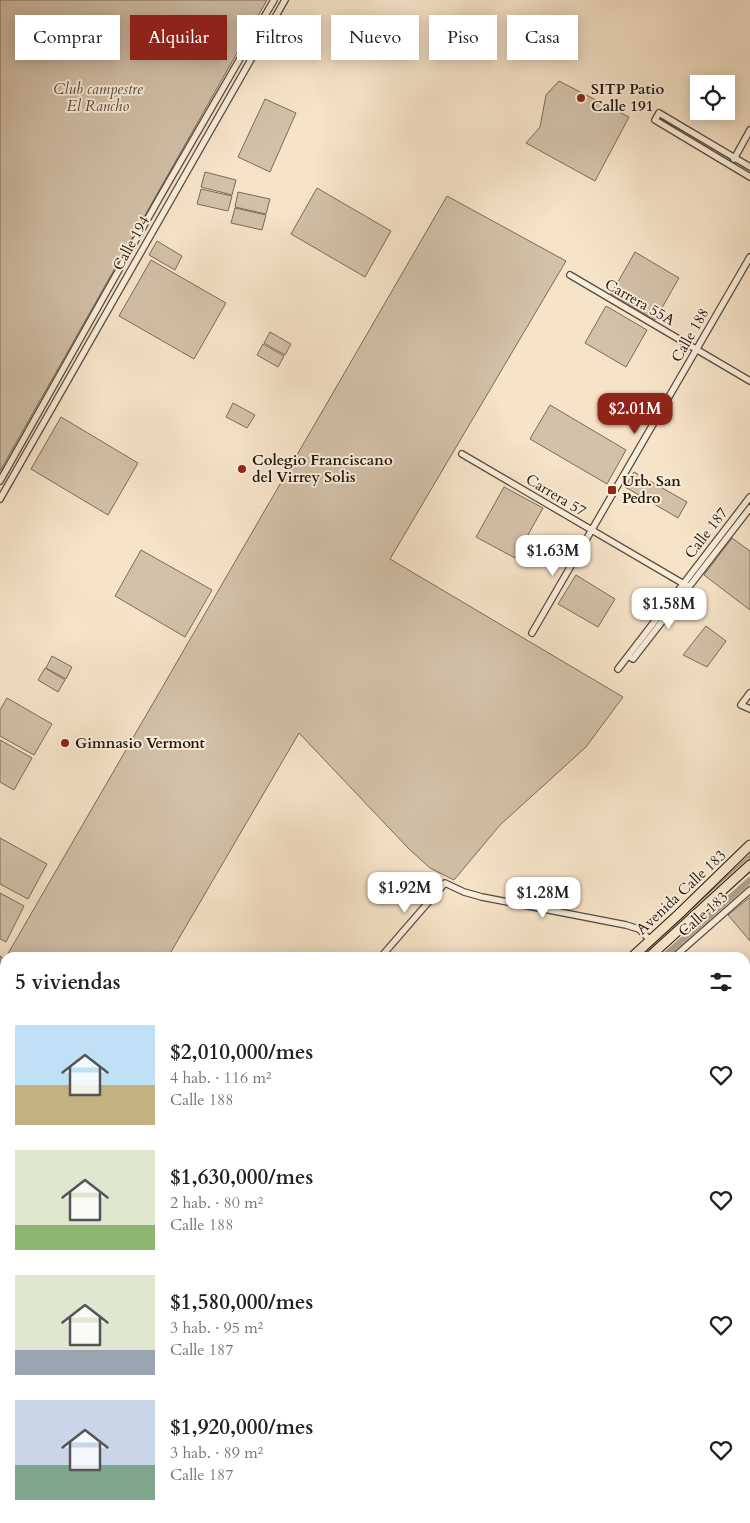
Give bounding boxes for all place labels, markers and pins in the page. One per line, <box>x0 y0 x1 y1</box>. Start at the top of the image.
place label: SITP Patio Calle 191 <box>591 79 664 116</box>
marker: SITP Patio Calle 191 <box>575 92 587 104</box>
pin: $2.01M <box>594 392 676 435</box>
place label: Colegio Franciscano del Virrey Solis <box>252 450 393 487</box>
marker: Colegio Franciscano del Virrey Solis <box>236 463 248 475</box>
place label: Urb. San Pedro <box>622 471 681 508</box>
marker: Urb. San Pedro <box>606 484 618 496</box>
pin: $1.63M <box>512 534 594 577</box>
pin: $1.58M <box>628 588 710 630</box>
place label: Gimnasio Vermont <box>75 733 205 753</box>
marker: Gimnasio Vermont <box>59 737 71 749</box>
pin: $1.92M <box>364 872 446 914</box>
pin: $1.28M <box>502 876 584 919</box>

